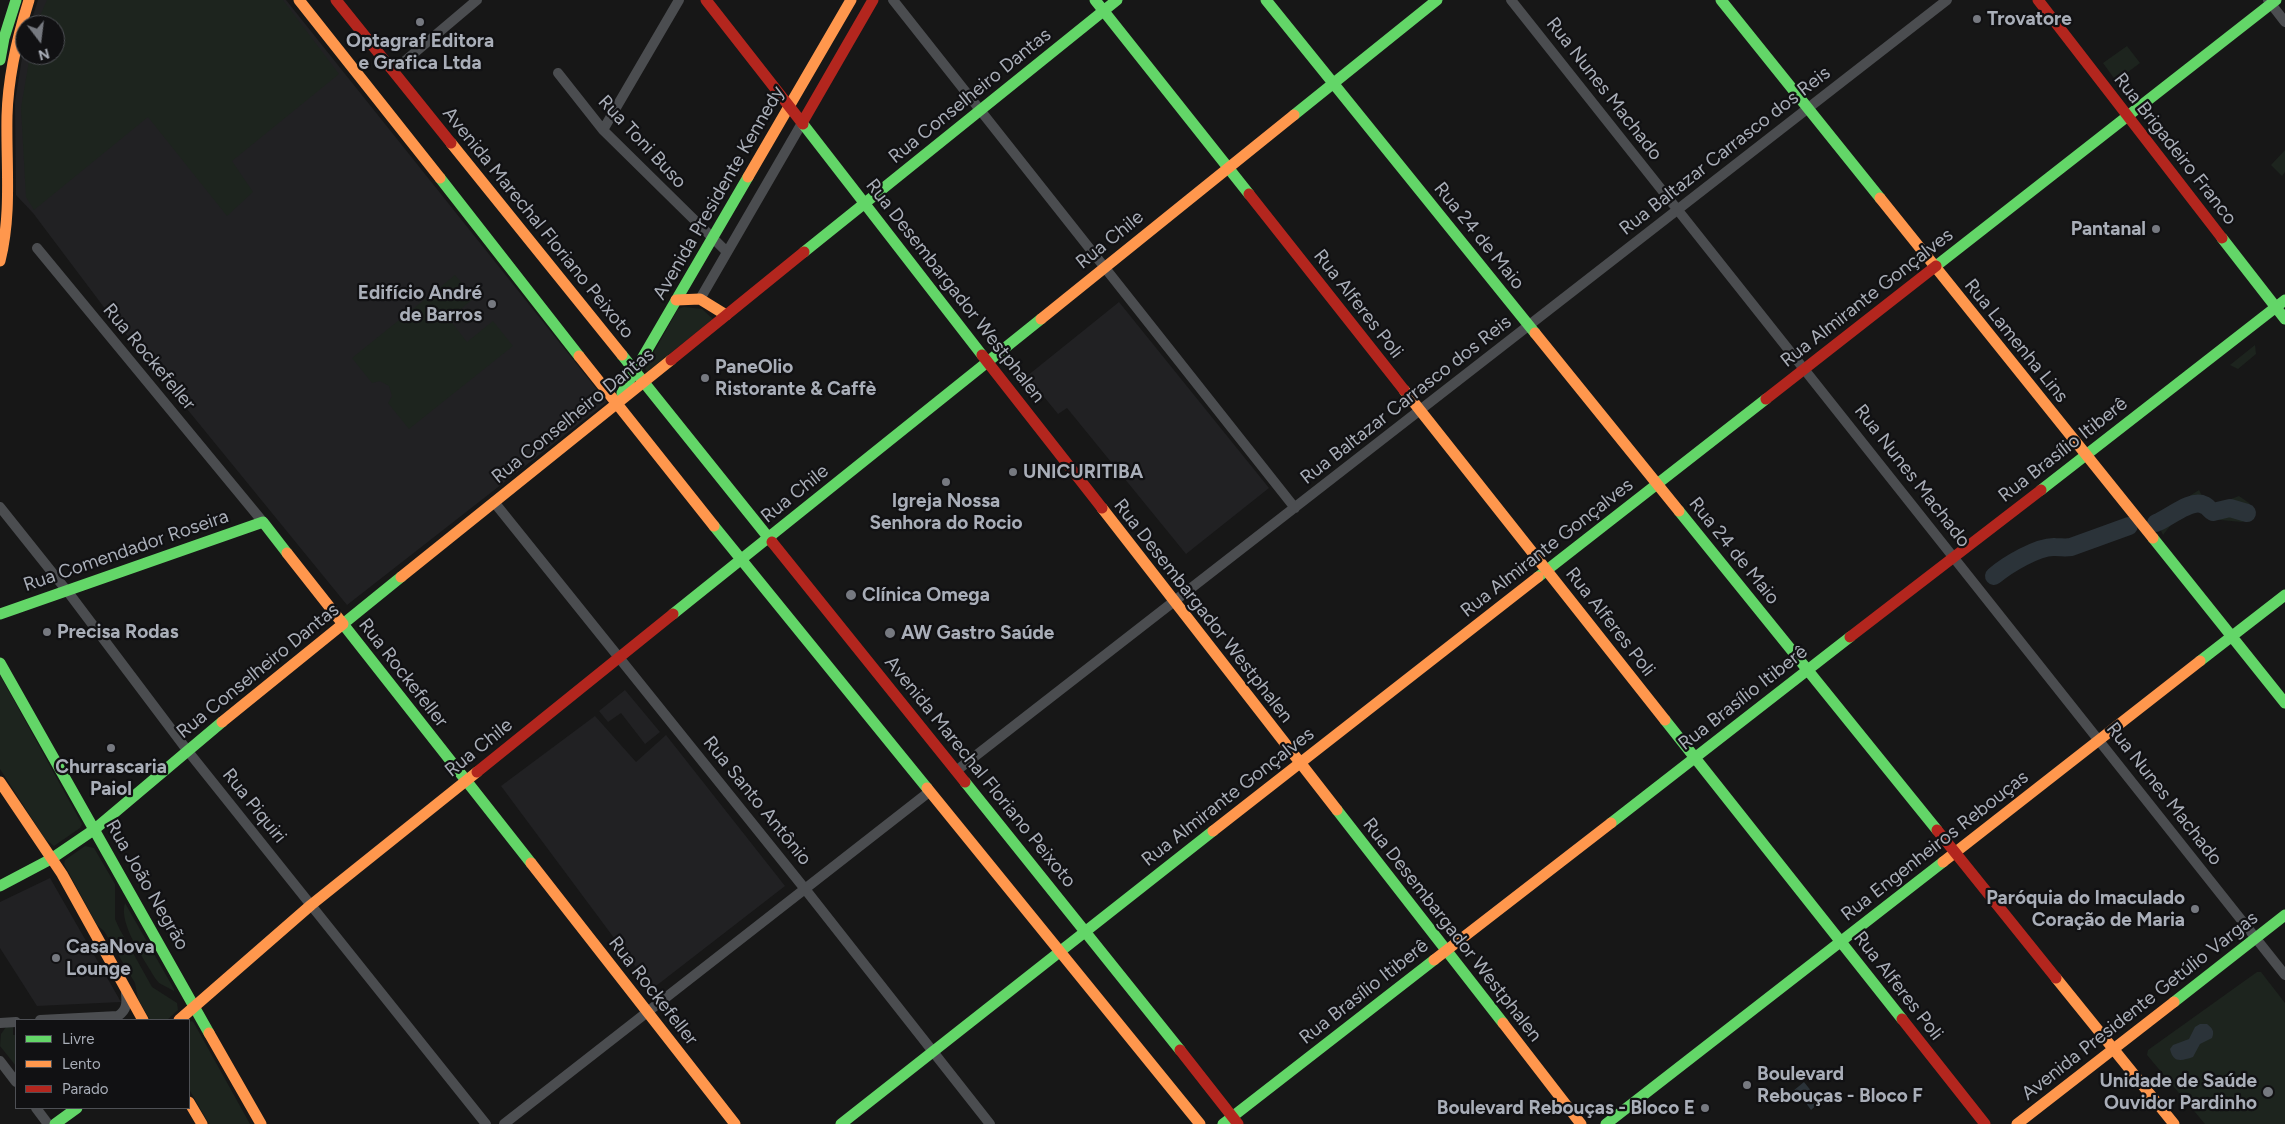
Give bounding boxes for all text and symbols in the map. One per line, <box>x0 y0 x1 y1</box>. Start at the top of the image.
place label: Trovatore <box>1987 8 2072 30</box>
street label: Rua Nunes Machado <box>1541 13 1667 165</box>
marker: Trovatore <box>1971 13 1983 25</box>
north arrow <box>15 15 65 65</box>
marker: Optagraf Editora e Grafica Ltda <box>414 16 426 28</box>
street label: Rua Conselheiro Dantas <box>884 24 1056 168</box>
place label: Optagraf Editora e Grafica Ltda <box>346 30 494 74</box>
text: N <box>36 44 51 64</box>
street label: Rua Baltazar Carrasco dos Reis <box>1615 62 1835 240</box>
street label: Rua Brigadeiro Franco <box>2109 69 2241 229</box>
street label: Avenida Presidente Kennedy <box>648 82 790 304</box>
street label: Rua Toni Buso <box>593 91 691 193</box>
street label: Avenida Marechal Floriano Peixoto <box>437 103 639 343</box>
street label: Rua Desembargador Westphalen <box>861 175 1049 407</box>
street label: Rua 24 de Maio <box>1429 178 1529 294</box>
street label: Rua Chile <box>1072 206 1148 274</box>
place label: Pantanal <box>2071 218 2146 240</box>
marker: Pantanal <box>2150 223 2162 235</box>
street label: Rua Almirante Gonçalves <box>1776 224 1958 372</box>
street label: Rua Alferes Poli <box>1308 245 1408 363</box>
street label: Rua Lamenha Lins <box>1959 275 2073 407</box>
place label: Edifício André de Barros <box>358 282 482 326</box>
marker: Edifício André de Barros <box>486 298 498 310</box>
street label: Rua Rockefeller <box>98 299 200 415</box>
street label: Rua Baltazar Carrasco dos Reis <box>1296 311 1516 489</box>
street label: Rua Conselheiro Dantas <box>487 344 659 488</box>
place label: PaneOlio Ristorante & Caffè <box>715 356 876 400</box>
marker: PaneOlio Ristorante & Caffè <box>699 372 711 384</box>
street label: Rua Brasílio Itiberê <box>1994 393 2132 507</box>
street label: Rua Nunes Machado <box>1849 400 1975 552</box>
street label: Rua Chile <box>757 460 833 528</box>
place label: UNICURITIBA <box>1023 461 1143 483</box>
marker: UNICURITIBA <box>1007 466 1019 478</box>
street label: Rua Almirante Gonçalves <box>1456 474 1638 622</box>
marker: Igreja Nossa Senhora do Rocio <box>940 476 952 488</box>
place label: Igreja Nossa Senhora do Rocio <box>869 490 1023 534</box>
street label: Rua 24 de Maio <box>1684 493 1784 609</box>
street label: Rua Desembargador Westphalen <box>1109 495 1297 727</box>
street label: Rua Comendador Roseira <box>20 505 232 597</box>
street label: Rua Alferes Poli <box>1560 563 1660 681</box>
place label: Clínica Omega <box>862 584 990 606</box>
marker: Clínica Omega <box>844 588 858 602</box>
street label: Rua Conselheiro Dantas <box>172 599 344 743</box>
street label: Rua Rockefeller <box>353 614 453 732</box>
place label: Precisa Rodas <box>57 621 179 643</box>
place label: AW Gastro Saúde <box>901 622 1054 644</box>
marker: Precisa Rodas <box>41 626 53 638</box>
marker: AW Gastro Saúde <box>883 626 897 640</box>
street label: Rua Brasílio Itiberê <box>1674 641 1812 755</box>
street label: Avenida Marechal Floriano Peixoto <box>879 652 1081 892</box>
street label: Rua Chile <box>441 714 517 782</box>
street label: Rua Nunes Machado <box>2101 718 2227 870</box>
street label: Rua Almirante Gonçalves <box>1137 723 1319 871</box>
street label: Rua Santo Antônio <box>698 732 816 870</box>
marker: Churrascaria Paiol <box>105 742 117 754</box>
place label: Churrascaria Paiol <box>55 756 167 800</box>
street label: Rua Piquiri <box>217 764 291 848</box>
street label: Rua Engenheiros Rebouças <box>1837 766 2033 926</box>
street label: Rua Desembargador Westphalen <box>1358 814 1546 1046</box>
street label: Rua João Negrão <box>101 816 193 954</box>
place label: Paróquia do Imaculado Coração de Maria <box>1986 887 2185 931</box>
marker: Paróquia do Imaculado Coração de Maria <box>2189 903 2201 915</box>
street label: Avenida Presidente Getúlio Vargas <box>2017 907 2263 1105</box>
street label: Rua Alferes Poli <box>1848 927 1948 1045</box>
street label: Rua Rockefeller <box>603 932 703 1050</box>
street label: Rua Brasílio Itiberê <box>1295 935 1433 1049</box>
place label: CasaNova Lounge <box>66 936 155 980</box>
marker: CasaNova Lounge <box>50 952 62 964</box>
legend <box>15 1019 190 1109</box>
text: Livre <box>62 1030 94 1048</box>
text: Lento <box>62 1055 101 1073</box>
place label: Boulevard Rebouças - Bloco F <box>1757 1063 1923 1107</box>
place label: Unidade de Saúde Ouvidor Pardinho <box>2099 1070 2257 1114</box>
marker: Boulevard Rebouças - Bloco F <box>1741 1079 1753 1091</box>
text: Parado <box>62 1080 108 1098</box>
marker: Unidade de Saúde Ouvidor Pardinho <box>2261 1085 2275 1099</box>
place label: Boulevard Rebouças - Bloco E <box>1437 1097 1695 1119</box>
marker: Boulevard Rebouças - Bloco E <box>1699 1102 1711 1114</box>

